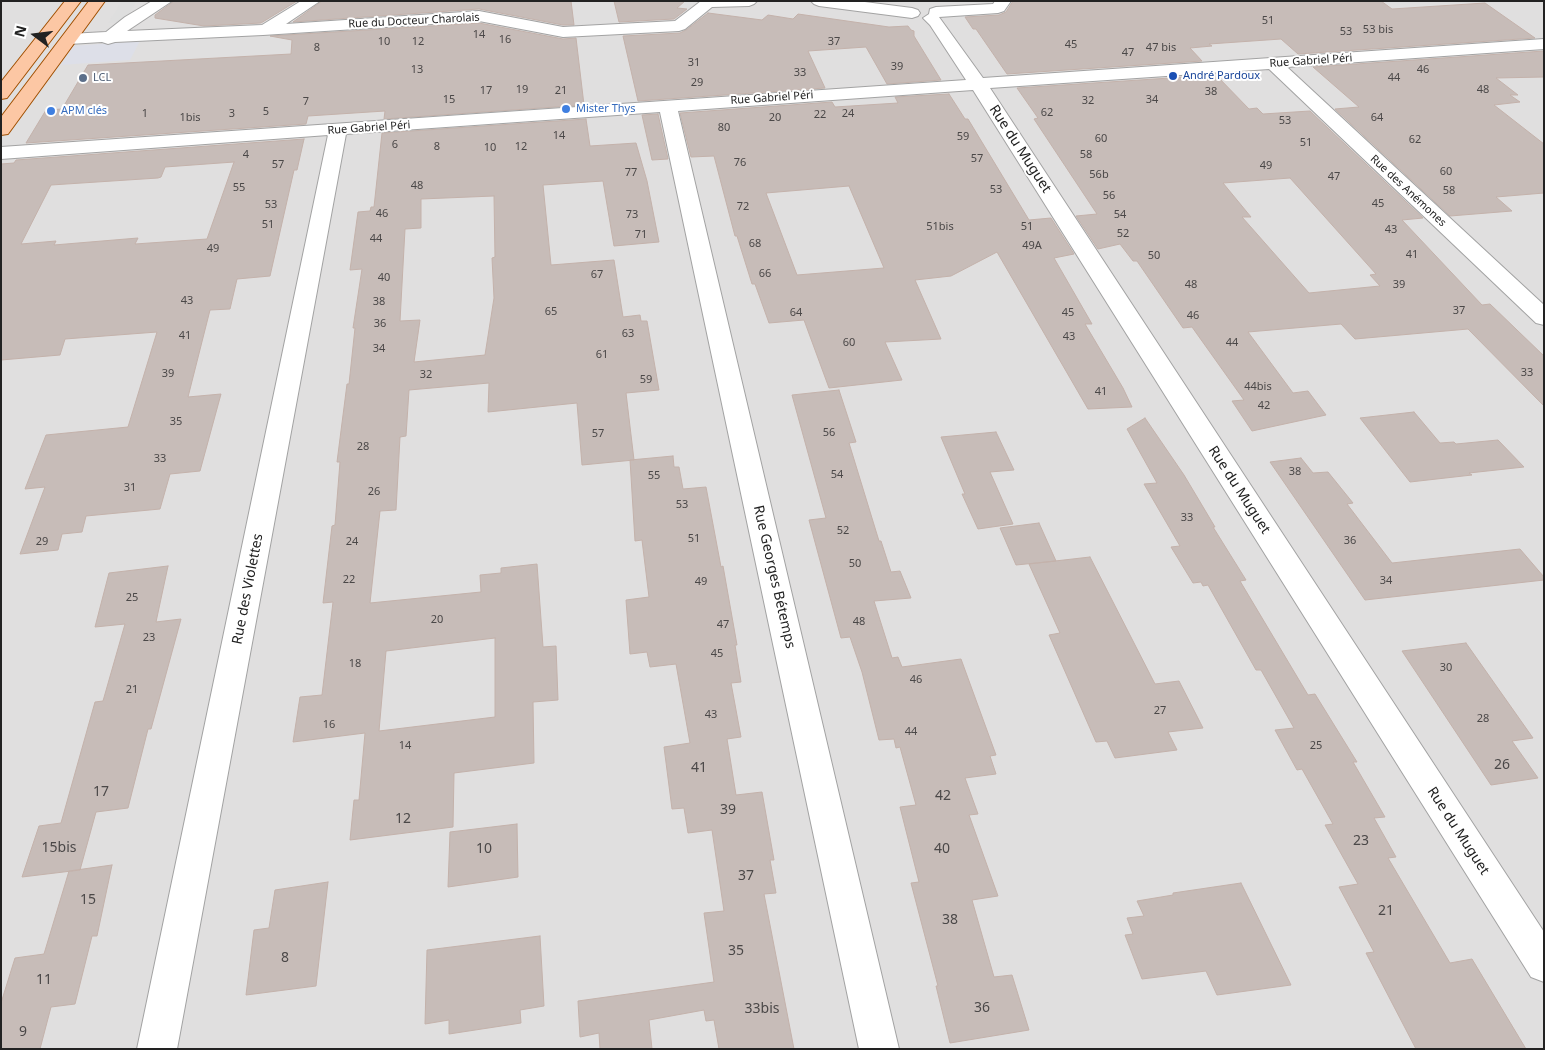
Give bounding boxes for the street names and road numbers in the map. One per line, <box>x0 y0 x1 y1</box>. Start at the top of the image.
street label: Rue du Docteur Charolais <box>348 11 480 31</box>
street label: Rue Gabriel Péri <box>1269 52 1353 70</box>
street label: Rue Gabriel Péri <box>730 89 814 107</box>
street label: Rue du Muguet <box>985 102 1055 196</box>
street label: Rue Gabriel Péri <box>327 119 411 137</box>
street label: Rue des Anémones <box>1367 152 1449 230</box>
street label: Rue du Muguet <box>1204 443 1274 537</box>
street label: Rue Georges Bétemps <box>749 504 799 650</box>
street label: Rue des Violettes <box>229 532 267 646</box>
street label: Rue du Muguet <box>1423 784 1493 878</box>

